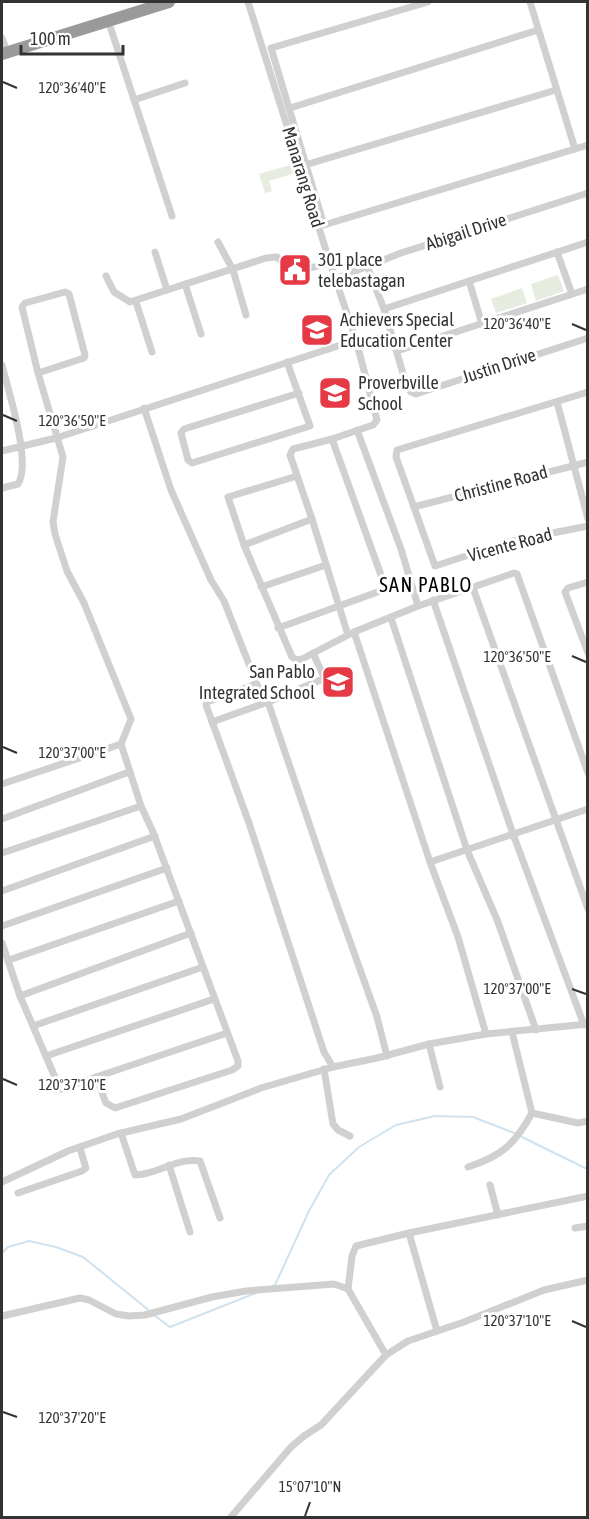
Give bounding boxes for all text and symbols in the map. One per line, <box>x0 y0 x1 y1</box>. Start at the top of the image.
scale bar <box>21 18 123 56</box>
text: 100 m <box>30 28 71 49</box>
text: 120°36'40"E <box>38 79 106 96</box>
street label: Manarang Road <box>278 124 329 230</box>
street label: Abigail Drive <box>423 209 509 254</box>
place label: 301 place telebastagan <box>318 249 405 291</box>
public building icon: 301 place telebastagan <box>277 252 313 288</box>
place label: Achievers Special Education Center <box>340 309 454 351</box>
school or university icon: Achievers Special Education Center <box>299 312 335 348</box>
text: 120°36'40"E <box>483 315 551 332</box>
street label: Justin Drive <box>459 344 538 387</box>
place label: Proverbville School <box>358 372 439 414</box>
school or university icon: Proverbville School <box>317 375 353 411</box>
text: 120°36'50"E <box>38 412 106 429</box>
street label: Christine Road <box>452 461 550 506</box>
street label: Vicente Road <box>465 523 554 566</box>
district label: SAN PABLO <box>379 573 473 596</box>
text: 120°36'50"E <box>483 648 551 665</box>
place label: San Pablo Integrated School <box>199 661 315 703</box>
school or university icon: San Pablo Integrated School <box>320 664 356 700</box>
text: 120°37'00"E <box>38 744 106 761</box>
text: 120°37'00"E <box>483 980 551 997</box>
text: 120°37'10"E <box>38 1076 106 1093</box>
text: 120°37'10"E <box>483 1312 551 1329</box>
text: 120°37'20"E <box>38 1409 106 1426</box>
text: 15°07'10"N <box>279 1478 341 1495</box>

